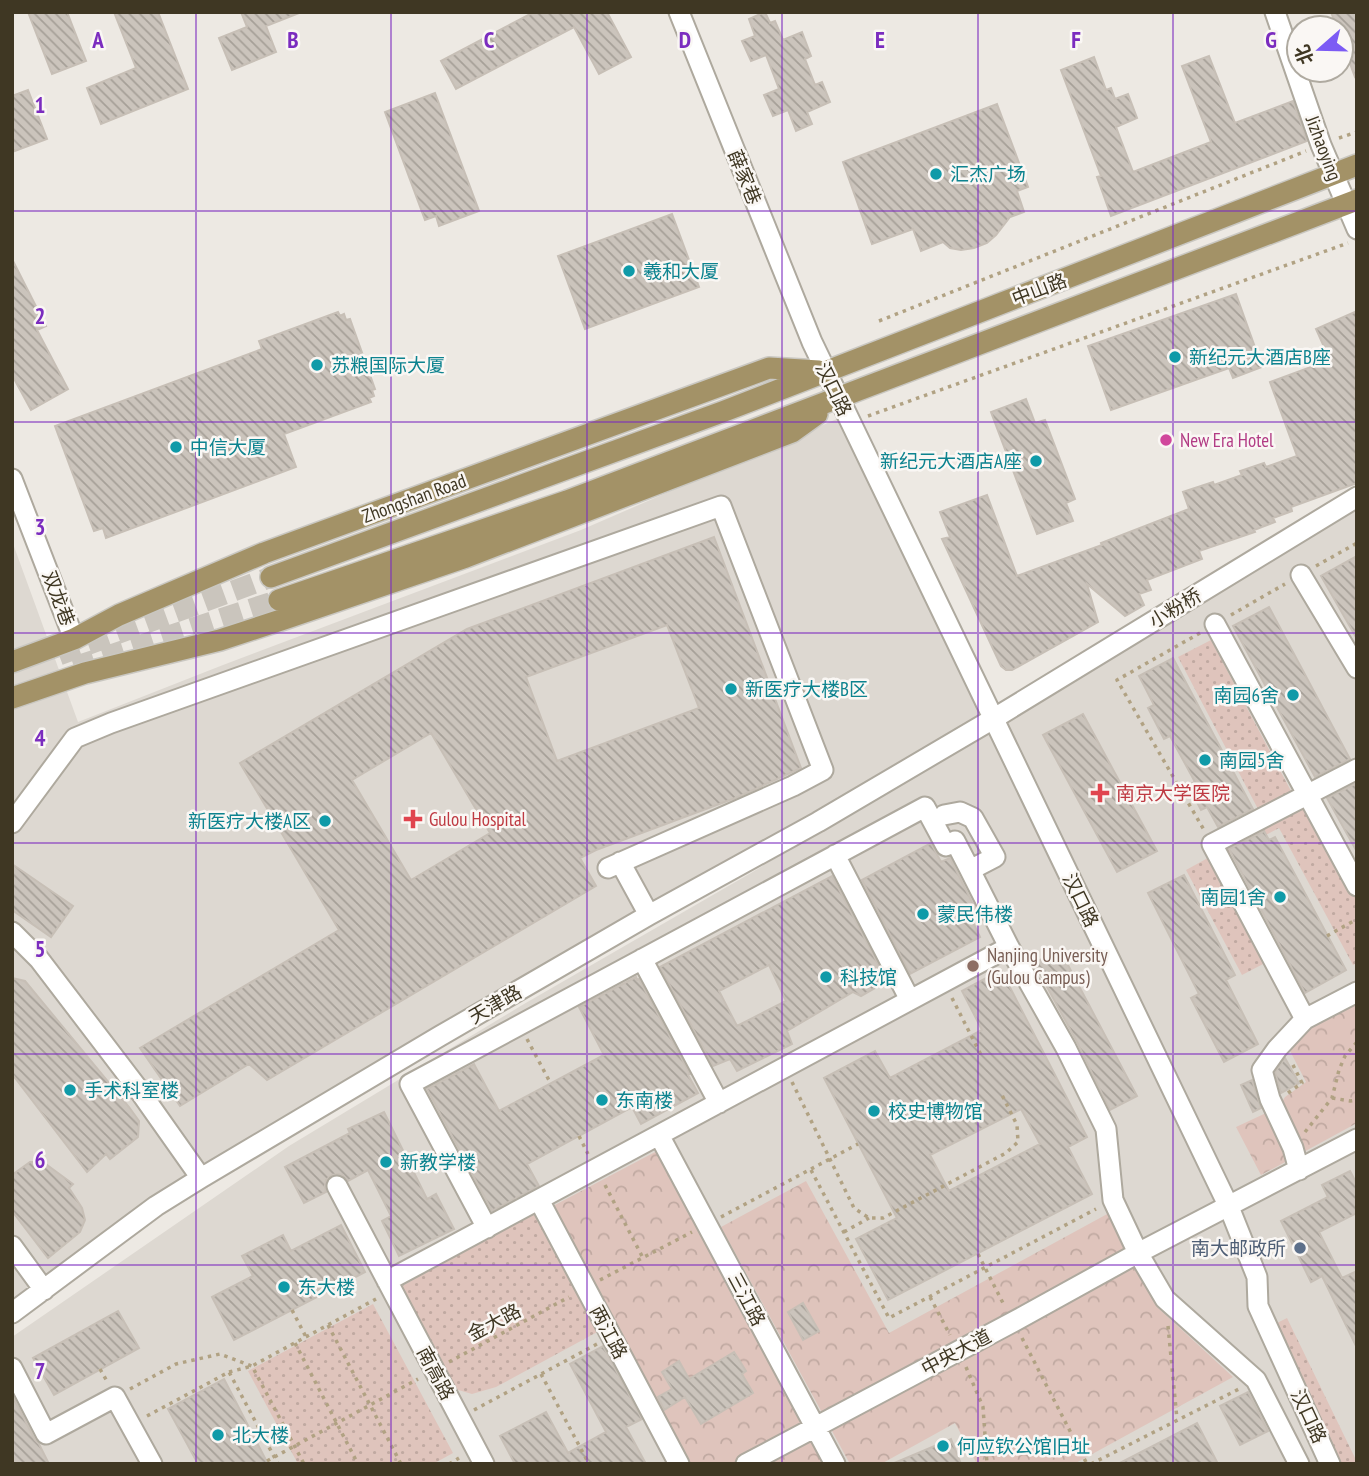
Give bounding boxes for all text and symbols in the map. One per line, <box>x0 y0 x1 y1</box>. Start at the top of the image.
north arrow <box>1285 14 1355 84</box>
text: A <box>91 25 104 54</box>
text: B <box>287 25 299 54</box>
text: C <box>484 25 495 54</box>
text: D <box>679 25 691 54</box>
text: E <box>875 25 885 54</box>
text: F <box>1071 25 1081 54</box>
text: G <box>1265 25 1277 54</box>
text: 北 <box>1289 42 1319 68</box>
text: 1 <box>35 90 46 119</box>
street label: Jizhaoying <box>1300 111 1347 184</box>
street label: 薛家巷 <box>723 146 767 208</box>
place label: 汇杰广场 <box>950 162 1026 186</box>
marker: 汇杰广场 <box>928 166 944 182</box>
place label: 羲和大厦 <box>643 259 719 283</box>
marker: 羲和大厦 <box>621 263 637 279</box>
street label: 中山路 <box>1008 268 1070 310</box>
text: 2 <box>35 301 46 330</box>
place label: 新纪元大酒店B座 <box>1189 345 1331 369</box>
marker: 新纪元大酒店B座 <box>1167 349 1183 365</box>
place label: 苏粮国际大厦 <box>331 353 445 377</box>
marker: 苏粮国际大厦 <box>309 357 325 373</box>
street label: 汉口路 <box>811 358 857 420</box>
place label: New Era Hotel <box>1180 428 1274 452</box>
marker: New Era Hotel <box>1158 432 1174 448</box>
place label: 中信大厦 <box>190 435 266 459</box>
marker: 中信大厦 <box>168 439 184 455</box>
place label: 新纪元大酒店A座 <box>880 449 1022 473</box>
marker: 新纪元大酒店A座 <box>1028 453 1044 469</box>
street label: Zhongshan Road <box>359 468 469 528</box>
text: 3 <box>35 512 46 541</box>
street label: 双龙巷 <box>38 567 80 629</box>
street label: 小粉桥 <box>1144 583 1206 633</box>
place label: 新医疗大楼B区 <box>745 677 868 701</box>
marker: 新医疗大楼B区 <box>723 681 739 697</box>
place label: 南园6舍 <box>1213 683 1279 707</box>
marker: 南园6舍 <box>1285 687 1301 703</box>
text: 4 <box>35 723 46 752</box>
place label: 南园5舍 <box>1219 748 1285 772</box>
marker: 南园5舍 <box>1197 752 1213 768</box>
place label: 南京大学医院 <box>1116 781 1230 805</box>
marker: 南京大学医院 <box>1090 783 1110 803</box>
place label: Gulou Hospital <box>429 807 527 831</box>
place label: 新医疗大楼A区 <box>188 809 311 833</box>
marker: Gulou Hospital <box>403 809 423 829</box>
marker: 新医疗大楼A区 <box>317 813 333 829</box>
street label: 汉口路 <box>1058 869 1104 931</box>
place label: 南园1舍 <box>1200 885 1266 909</box>
marker: 南园1舍 <box>1272 889 1288 905</box>
place label: 蒙民伟楼 <box>937 902 1013 926</box>
marker: 蒙民伟楼 <box>915 906 931 922</box>
text: 5 <box>35 934 46 963</box>
place label: Nanjing University (Gulou Campus) <box>987 943 1108 989</box>
marker: Nanjing University (Gulou Campus) <box>965 958 981 974</box>
place label: 科技馆 <box>840 965 897 989</box>
marker: 科技馆 <box>818 969 834 985</box>
street label: 天津路 <box>464 979 526 1029</box>
place label: 手术科室楼 <box>84 1078 179 1102</box>
marker: 手术科室楼 <box>62 1082 78 1098</box>
place label: 东南楼 <box>616 1088 673 1112</box>
marker: 东南楼 <box>594 1092 610 1108</box>
place label: 校史博物馆 <box>888 1099 983 1123</box>
marker: 校史博物馆 <box>866 1103 882 1119</box>
text: 6 <box>35 1145 46 1174</box>
place label: 新教学楼 <box>400 1150 476 1174</box>
marker: 新教学楼 <box>378 1154 394 1170</box>
place label: 南大邮政所 <box>1191 1236 1286 1260</box>
marker: 南大邮政所 <box>1292 1240 1308 1256</box>
street label: 三江路 <box>723 1268 771 1330</box>
place label: 东大楼 <box>298 1275 355 1299</box>
marker: 东大楼 <box>276 1279 292 1295</box>
street label: 金大路 <box>463 1298 525 1346</box>
street label: 两江路 <box>585 1301 633 1363</box>
street label: 中央大道 <box>917 1324 995 1380</box>
street label: 南高路 <box>412 1342 460 1404</box>
text: 7 <box>35 1356 46 1385</box>
street label: 汉口路 <box>1286 1385 1332 1447</box>
place label: 北大楼 <box>232 1423 289 1447</box>
marker: 北大楼 <box>210 1427 226 1443</box>
place label: 何应钦公馆旧址 <box>957 1434 1090 1458</box>
marker: 何应钦公馆旧址 <box>935 1438 951 1454</box>

